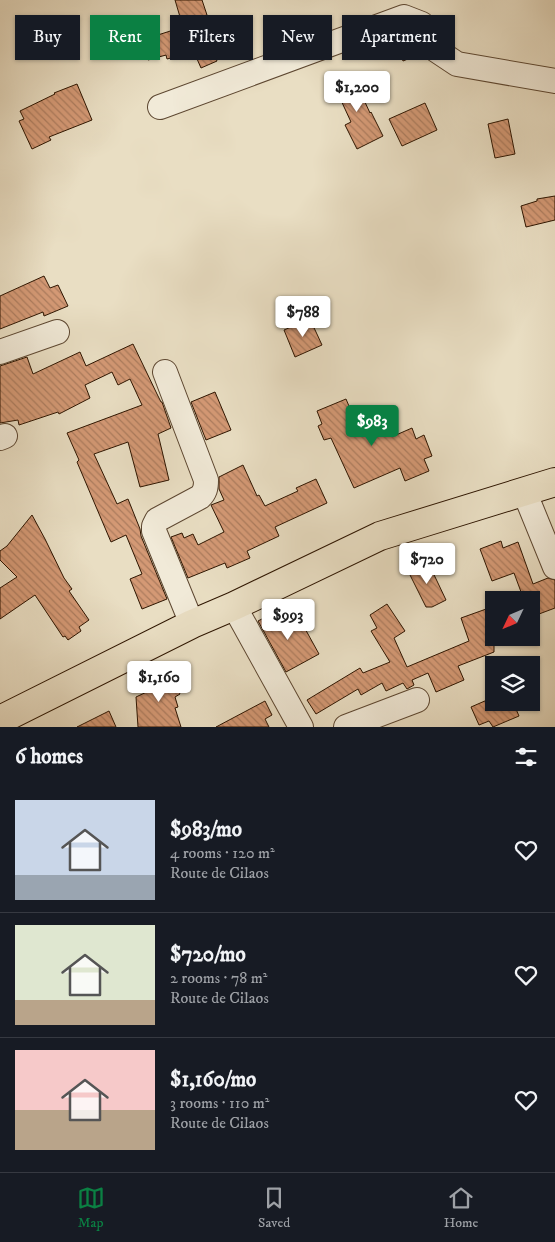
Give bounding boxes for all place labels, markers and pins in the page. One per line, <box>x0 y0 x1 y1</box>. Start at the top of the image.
pin: $1,200 <box>316 70 398 113</box>
pin: $788 <box>273 296 333 338</box>
pin: $983 <box>342 404 402 447</box>
pin: $720 <box>397 542 457 585</box>
pin: $993 <box>258 598 318 641</box>
pin: $1,160 <box>118 660 200 703</box>

